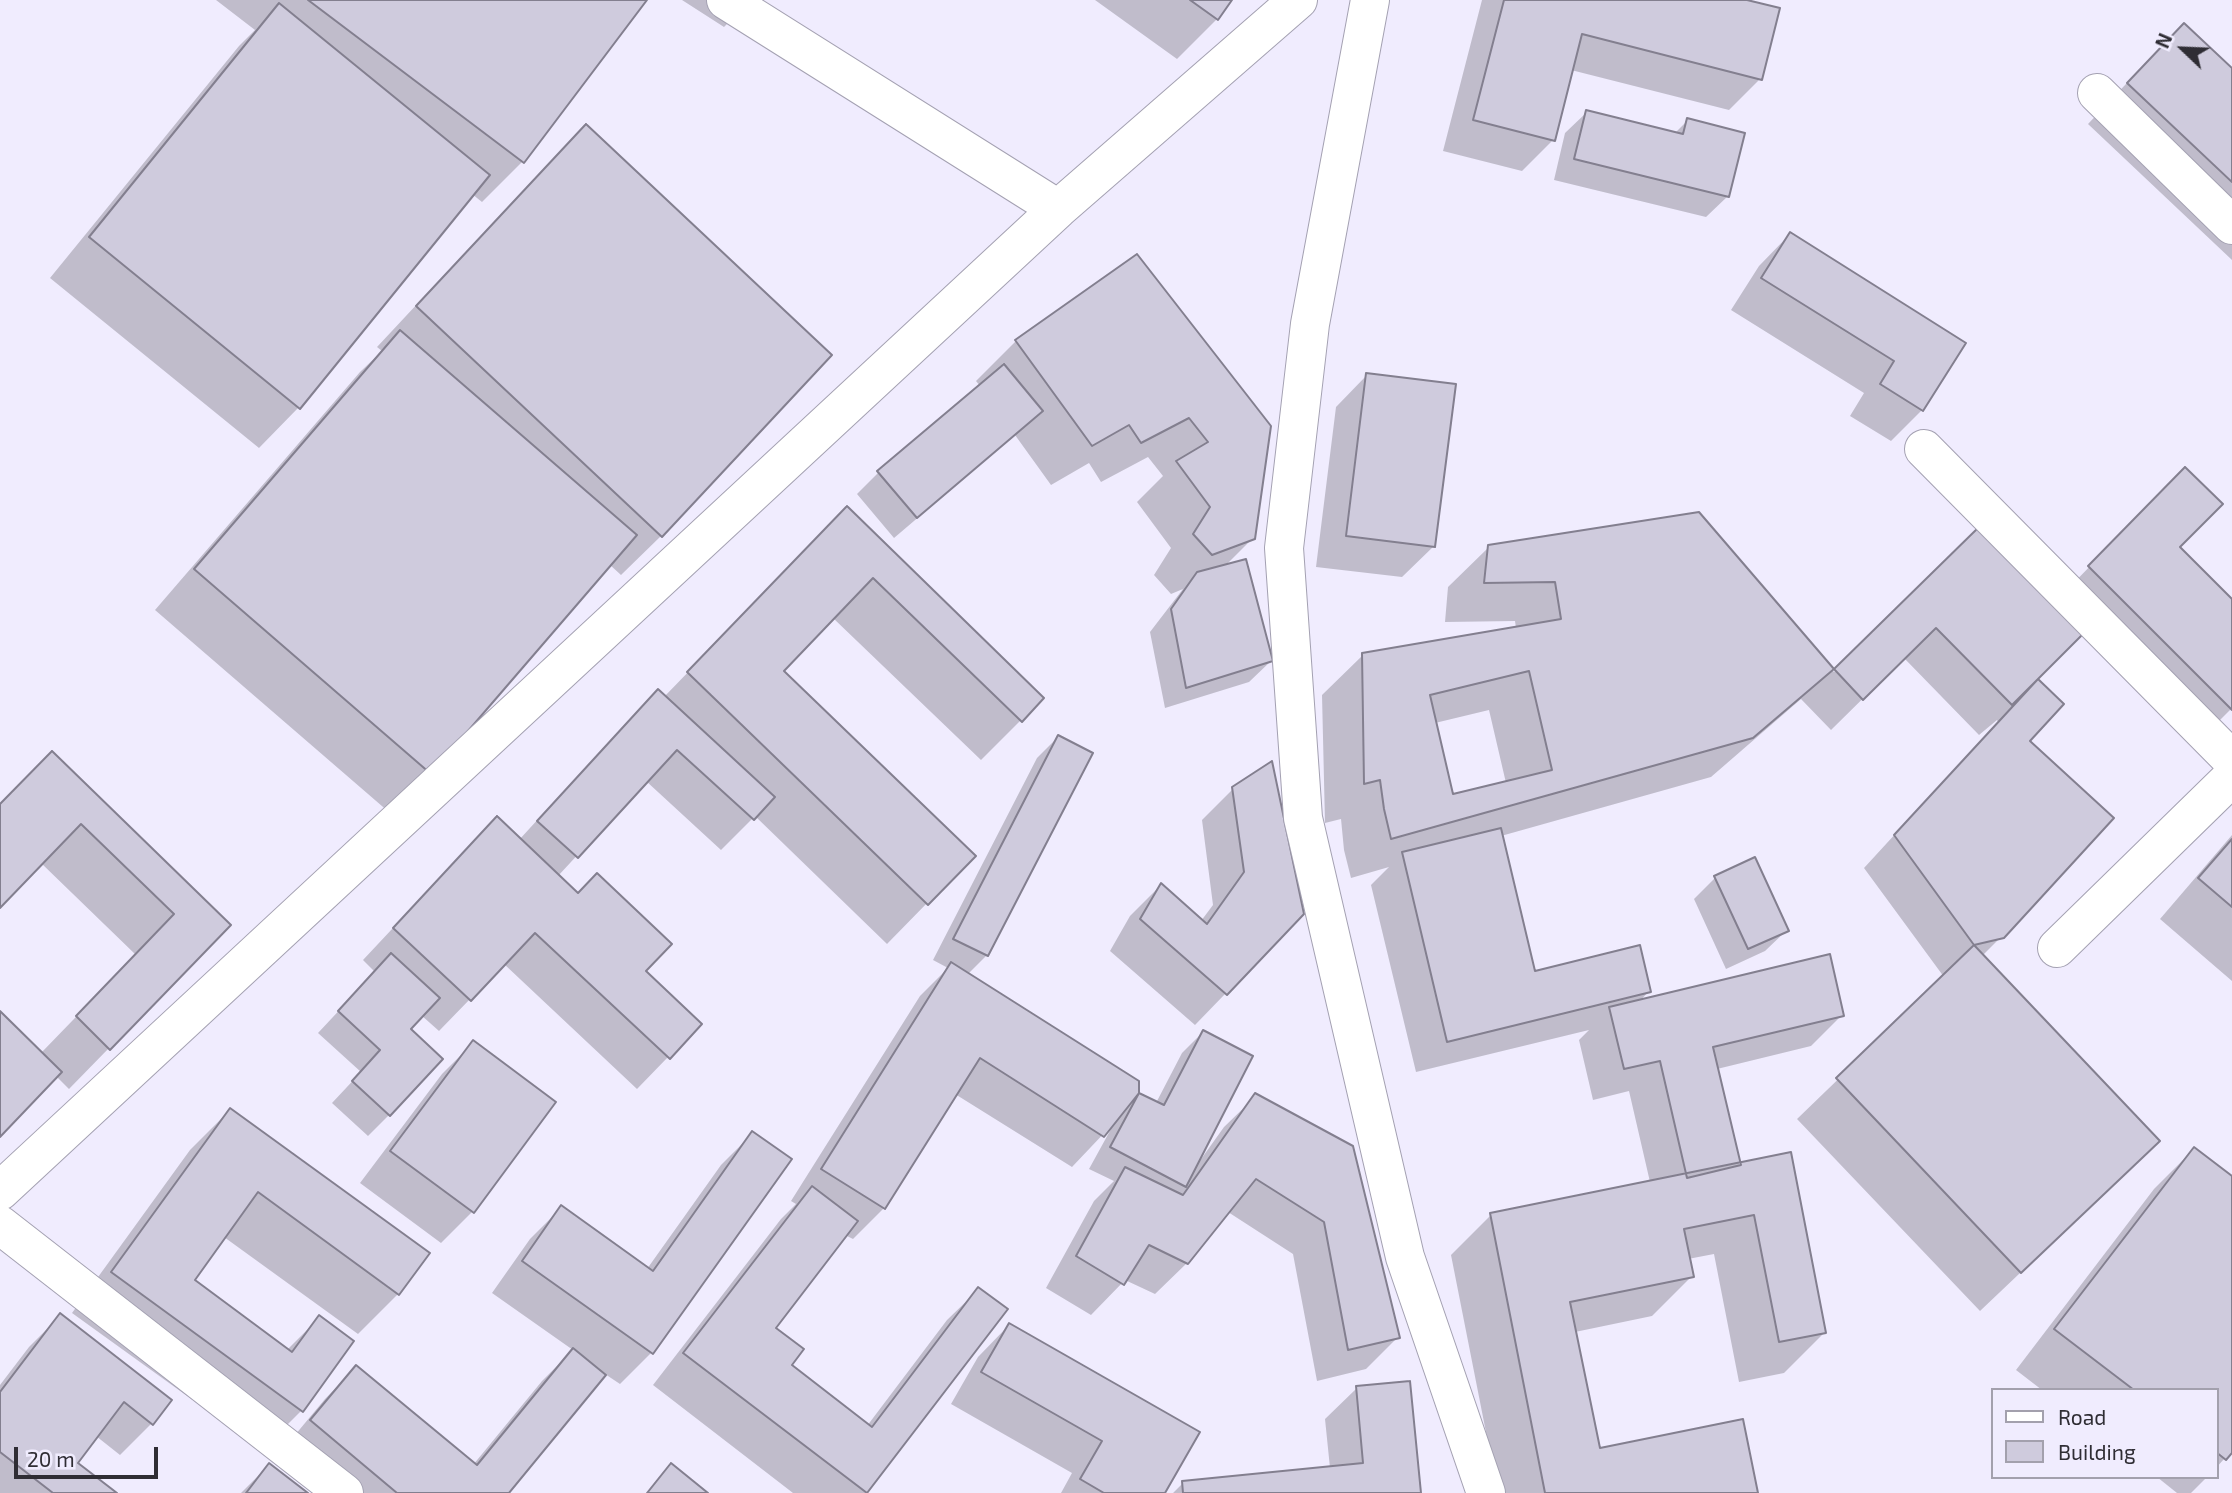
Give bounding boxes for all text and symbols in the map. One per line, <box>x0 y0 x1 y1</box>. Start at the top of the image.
north arrow <box>2148 14 2218 84</box>
text: N <box>2150 30 2176 51</box>
legend <box>1990 1388 2218 1479</box>
text: Road <box>2058 1404 2106 1429</box>
scale bar <box>18 1434 161 1478</box>
text: Building <box>2058 1439 2136 1464</box>
text: 20 m <box>27 1446 75 1471</box>

